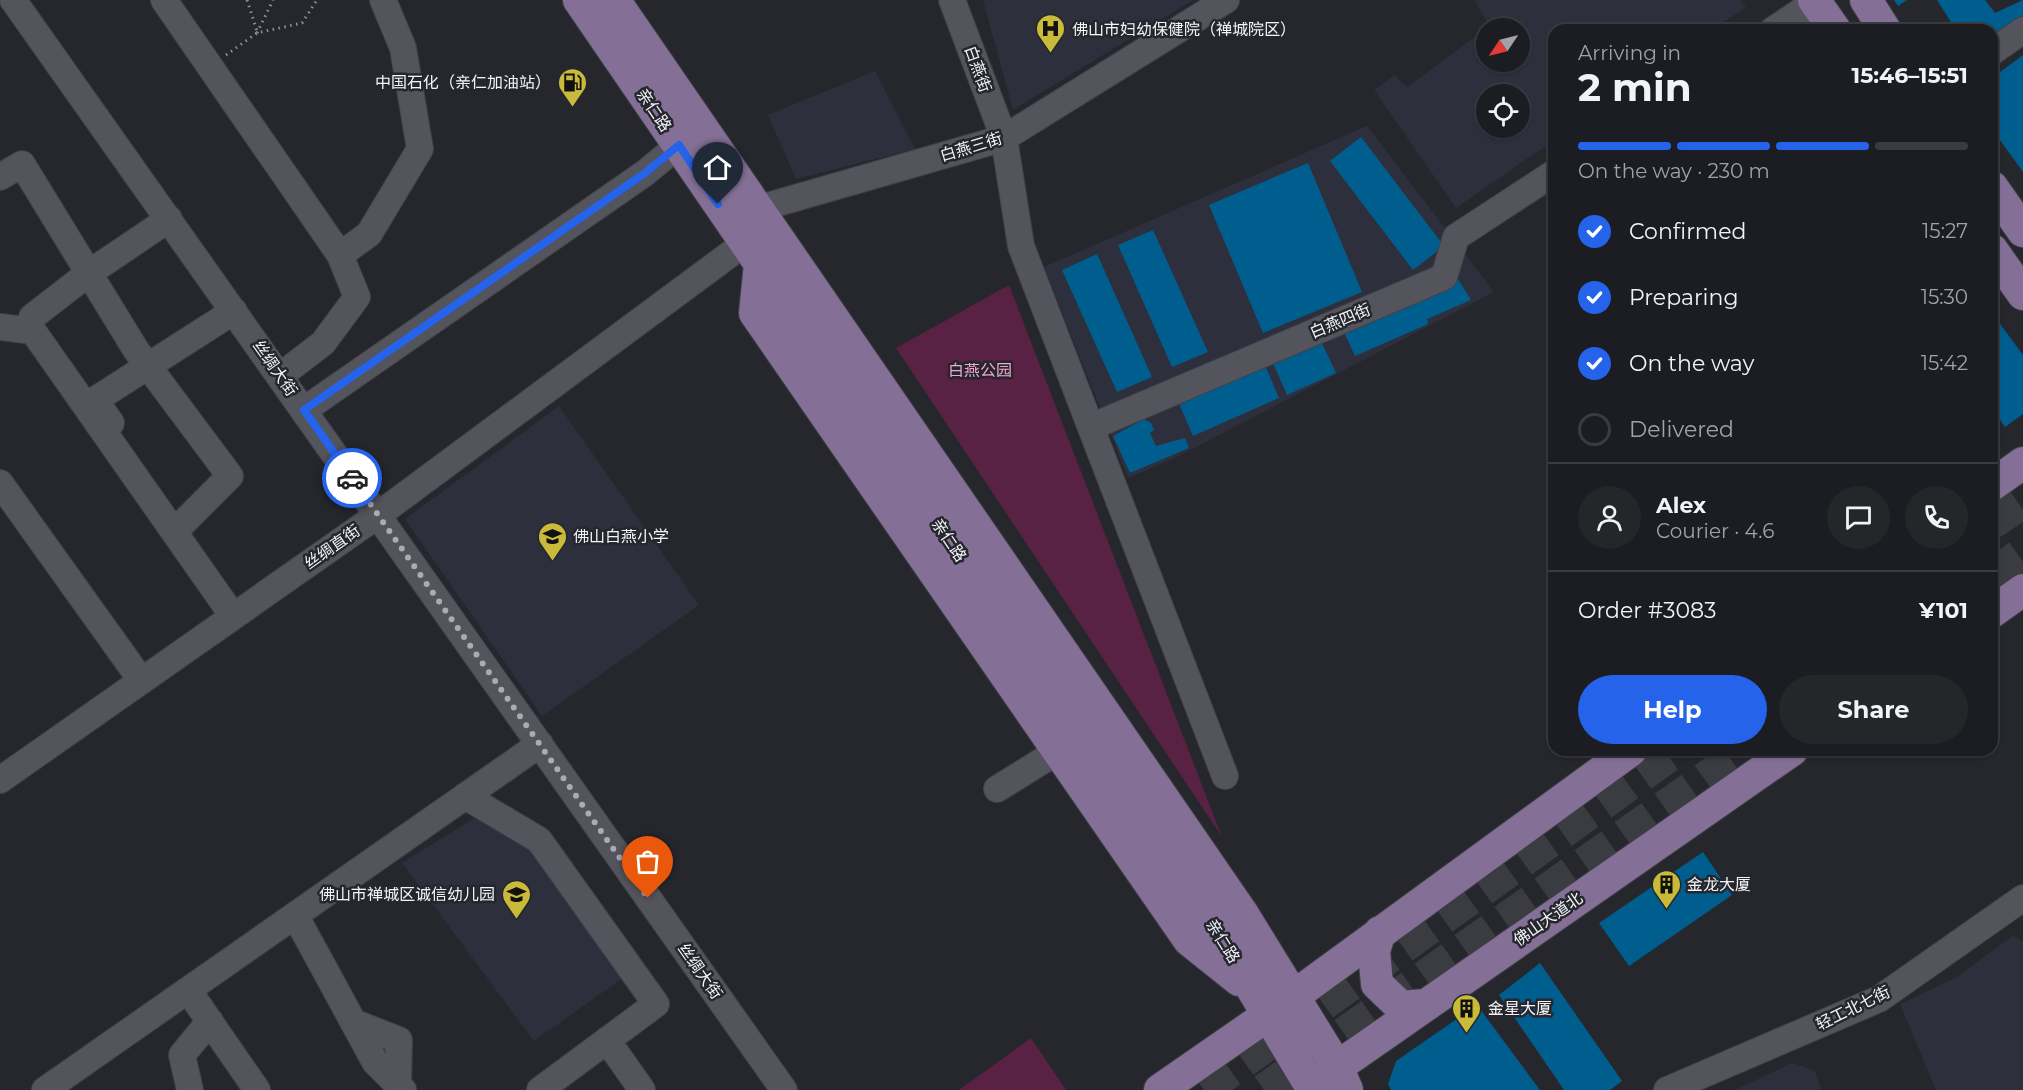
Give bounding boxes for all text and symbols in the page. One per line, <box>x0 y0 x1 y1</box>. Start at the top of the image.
hospital icon: 佛山市妇幼保健院（禅城院区） <box>1035 13 1067 55</box>
north arrow <box>1476 18 1530 72</box>
map controls <box>1476 18 1530 138</box>
place label: 佛山市妇幼保健院（禅城院区） <box>1072 20 1296 39</box>
text: Arriving in <box>1578 41 1681 65</box>
street label: 白燕街 <box>961 43 995 95</box>
text: 15:46–15:51 <box>1852 62 1968 89</box>
text: 2 min <box>1578 63 1692 111</box>
fuel station icon: 中国石化（亲仁加油站） <box>556 66 588 108</box>
place label: 中国石化（亲仁加油站） <box>375 73 551 92</box>
button: locate <box>1476 84 1530 138</box>
street label: 亲仁路 <box>633 85 675 135</box>
street label: 白燕三街 <box>938 129 1004 165</box>
pin <box>692 142 743 204</box>
icon: home <box>701 151 734 184</box>
text: On the way · 230 m <box>1578 159 1770 183</box>
icon: check <box>1578 215 1611 248</box>
text: Confirmed <box>1629 218 1746 245</box>
text: 15:27 <box>1922 219 1968 243</box>
icon: check <box>1578 281 1611 314</box>
text: Preparing <box>1629 284 1738 311</box>
text: 15:30 <box>1921 285 1968 309</box>
street label: 白燕四街 <box>1307 300 1373 342</box>
street label: 丝绸大街 <box>249 336 301 400</box>
icon: check <box>1578 347 1611 380</box>
text: On the way <box>1629 350 1754 377</box>
text: 15:42 <box>1921 351 1968 375</box>
park label: 白燕公园 <box>948 361 1012 380</box>
text: Delivered <box>1629 416 1734 443</box>
courier <box>322 448 382 508</box>
icon: car <box>336 462 369 495</box>
button: person <box>1578 486 1641 549</box>
button: chat <box>1827 486 1890 549</box>
button: phone <box>1905 486 1968 549</box>
text: Alex <box>1656 492 1706 519</box>
street label: 亲仁路 <box>928 515 970 565</box>
text: Courier · 4.6 <box>1656 519 1774 543</box>
school or university icon: 佛山白燕小学 <box>536 520 568 562</box>
street label: 丝绸直街 <box>300 521 364 573</box>
place label: 佛山白燕小学 <box>573 527 669 546</box>
text: Order #3083 <box>1578 597 1717 624</box>
text: ¥101 <box>1919 597 1968 624</box>
button: Help <box>1578 675 1767 744</box>
button: Share <box>1779 675 1968 744</box>
pin <box>622 836 673 898</box>
icon: bag <box>631 845 664 878</box>
building icon: 金龙大厦 <box>1650 868 1682 910</box>
place label: 金龙大厦 <box>1687 875 1751 894</box>
school or university icon: 佛山市禅城区诚信幼儿园 <box>500 878 532 920</box>
place label: 佛山市禅城区诚信幼儿园 <box>319 885 495 904</box>
street label: 佛山大道北 <box>1510 888 1586 950</box>
street label: 亲仁路 <box>1202 916 1244 966</box>
street label: 丝绸大街 <box>674 939 726 1003</box>
street label: 轻工北七街 <box>1813 982 1893 1034</box>
building icon: 金星大厦 <box>1451 992 1483 1034</box>
place label: 金星大厦 <box>1488 999 1552 1018</box>

